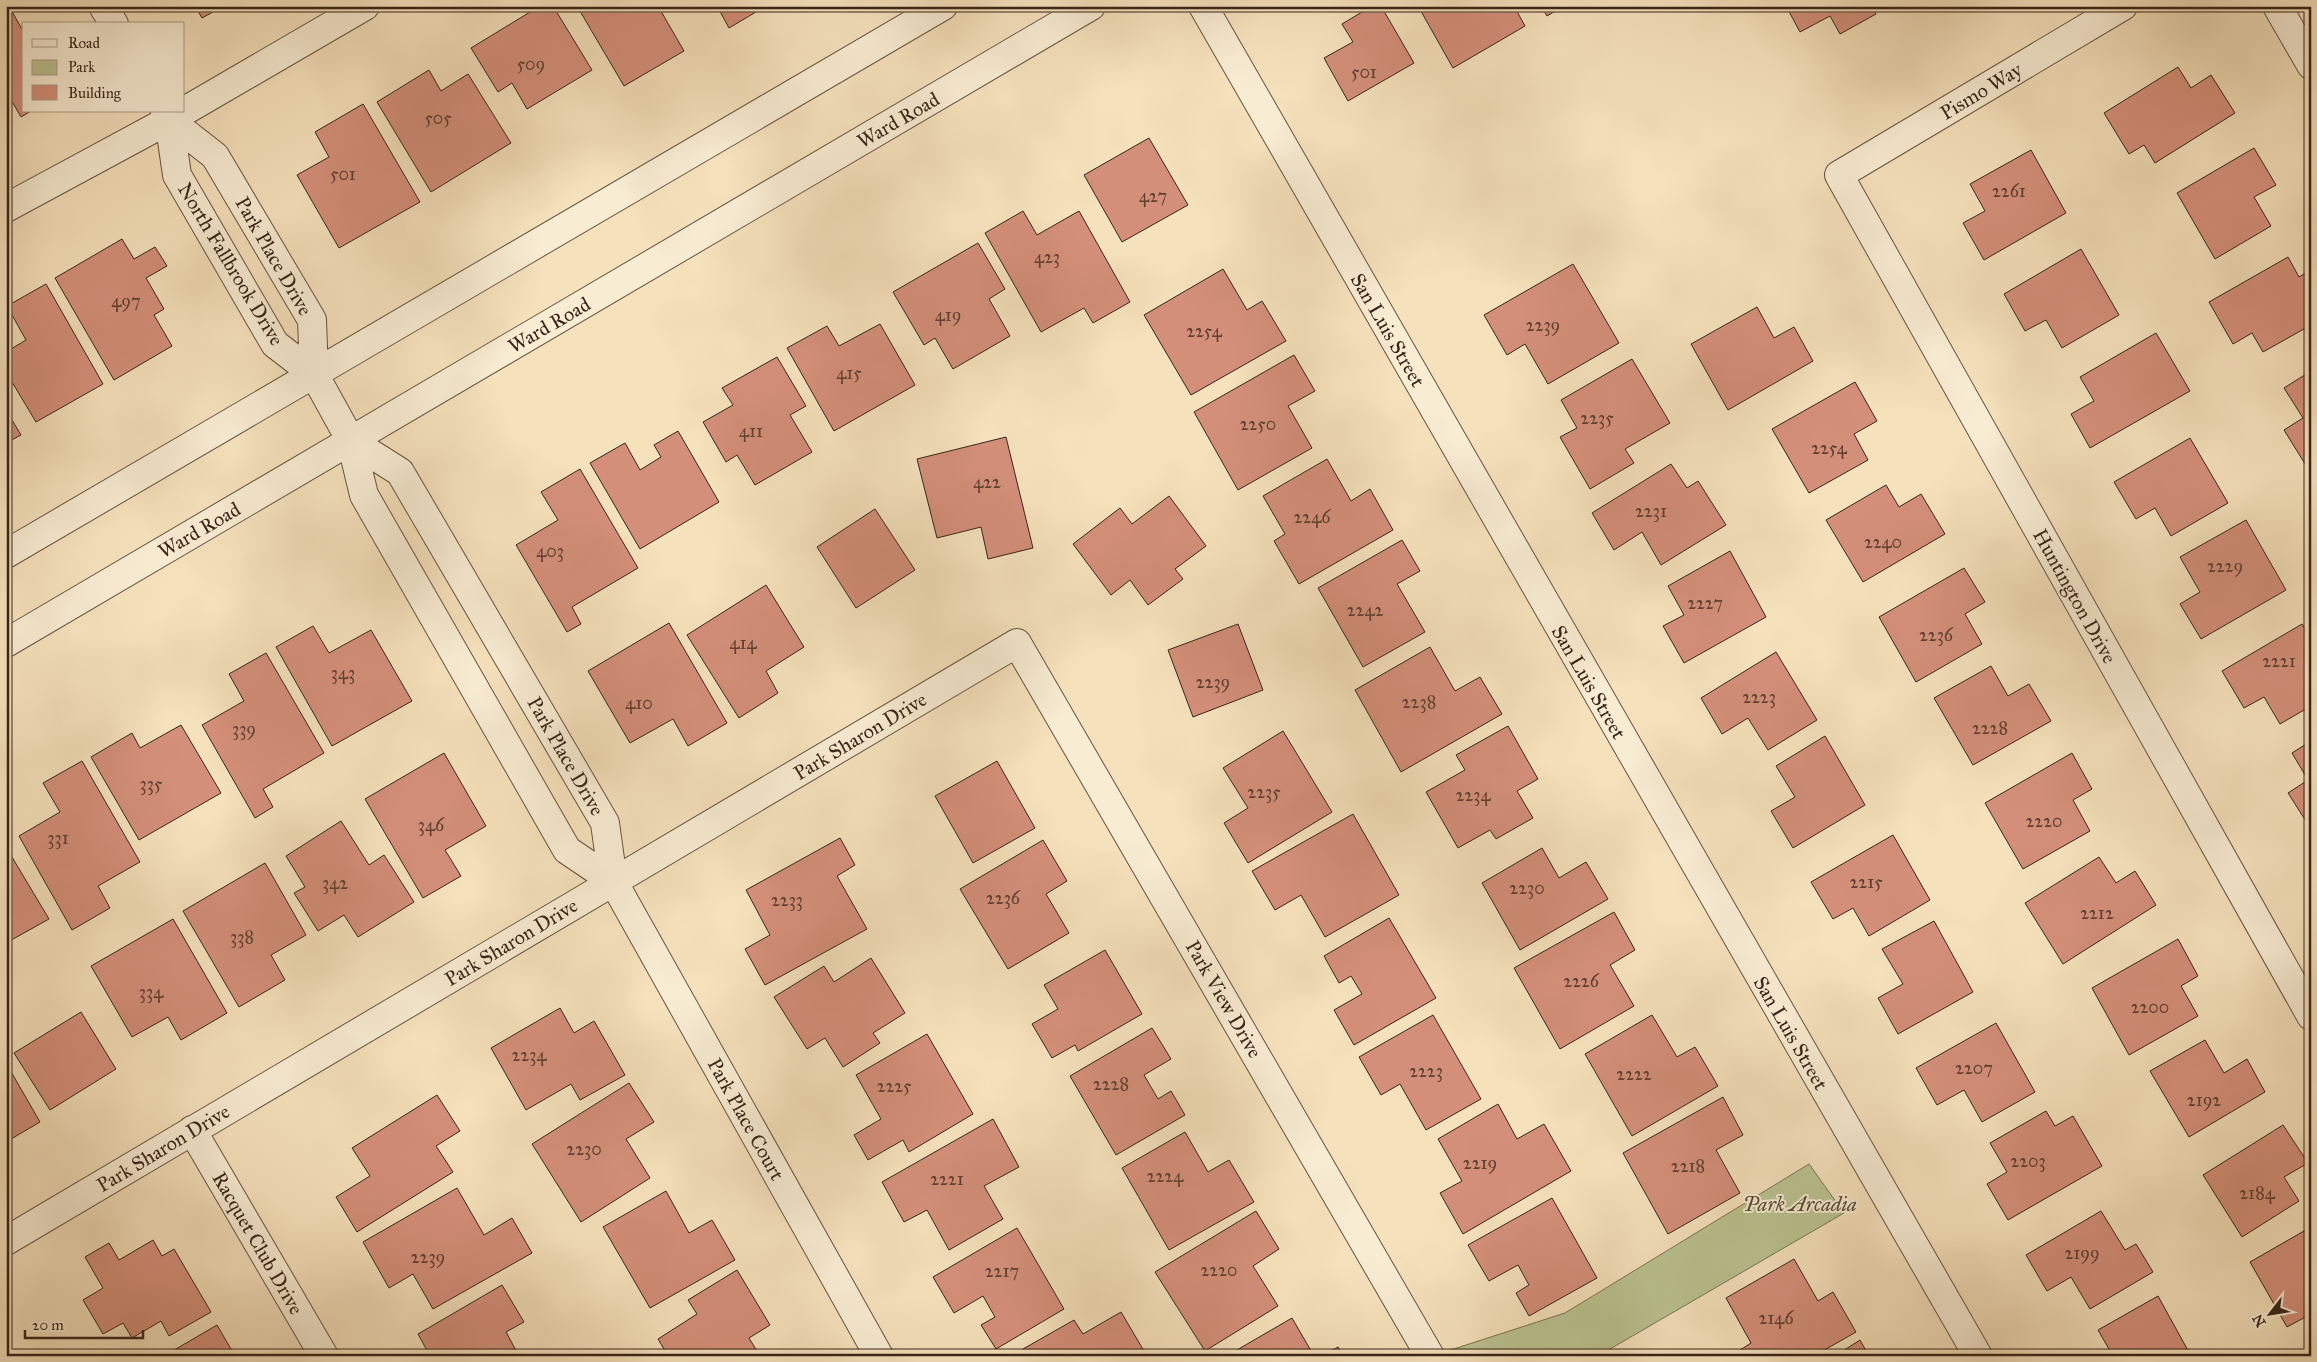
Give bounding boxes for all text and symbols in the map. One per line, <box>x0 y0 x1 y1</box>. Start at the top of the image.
legend <box>22 22 185 112</box>
text: Road <box>68 34 100 52</box>
house number: 509 <box>517 53 545 75</box>
street label: Pismo Way <box>1936 57 2027 125</box>
text: Park <box>68 58 95 76</box>
house number: 501 <box>1351 61 1377 83</box>
text: Building <box>68 84 122 102</box>
street label: Ward Road <box>853 87 943 153</box>
house number: 505 <box>424 107 452 129</box>
house number: 501 <box>330 163 356 185</box>
street label: North Fallbrook Drive <box>173 178 289 350</box>
house number: 2261 <box>1992 180 2026 202</box>
house number: 427 <box>1139 185 1167 207</box>
street label: Park Place Drive <box>230 192 318 320</box>
house number: 423 <box>1034 246 1060 268</box>
street label: San Luis Street <box>1346 269 1430 391</box>
house number: 497 <box>111 290 141 312</box>
street label: Ward Road <box>504 292 594 358</box>
house number: 419 <box>935 304 961 326</box>
house number: 2239 <box>1526 314 1560 336</box>
house number: 2254 <box>1186 320 1223 342</box>
house number: 415 <box>836 362 862 384</box>
house number: 2235 <box>1580 407 1614 429</box>
house number: 2250 <box>1240 413 1276 435</box>
house number: 411 <box>739 420 763 442</box>
house number: 2254 <box>1811 437 1848 459</box>
house number: 422 <box>973 471 1001 493</box>
street label: Ward Road <box>154 497 244 563</box>
house number: 2231 <box>1635 500 1667 522</box>
house number: 2246 <box>1294 506 1331 528</box>
street label: Huntington Drive <box>2027 525 2122 668</box>
house number: 2240 <box>1864 531 1902 553</box>
house number: 403 <box>536 540 564 562</box>
house number: 2229 <box>2207 555 2243 577</box>
house number: 2227 <box>1687 592 1723 614</box>
house number: 2242 <box>1347 599 1383 621</box>
street label: San Luis Street <box>1547 621 1631 743</box>
house number: 2236 <box>1919 624 1954 646</box>
house number: 414 <box>729 632 758 654</box>
house number: 2221 <box>2262 650 2296 672</box>
house number: 343 <box>331 662 355 684</box>
house number: 2239 <box>1196 671 1230 693</box>
house number: 2223 <box>1742 686 1776 708</box>
street label: Park Sharon Drive <box>789 687 931 785</box>
house number: 2238 <box>1402 691 1436 713</box>
street label: Park Place Drive <box>522 692 610 820</box>
house number: 410 <box>625 692 653 714</box>
house number: 2228 <box>1972 717 2008 739</box>
house number: 339 <box>232 718 256 740</box>
house number: 335 <box>140 773 163 795</box>
house number: 2235 <box>1247 781 1281 803</box>
house number: 2234 <box>1456 784 1491 806</box>
house number: 2220 <box>2026 810 2062 832</box>
house number: 346 <box>418 814 445 836</box>
house number: 331 <box>47 827 69 849</box>
house number: 2215 <box>1849 871 1883 893</box>
house number: 342 <box>322 872 348 894</box>
house number: 2230 <box>1509 877 1545 899</box>
house number: 2236 <box>986 887 1021 909</box>
house number: 2233 <box>771 889 803 911</box>
street label: Park Sharon Drive <box>440 893 582 991</box>
house number: 2212 <box>2080 902 2114 924</box>
house number: 338 <box>230 926 254 948</box>
street label: Park View Drive <box>1181 936 1267 1062</box>
house number: 2226 <box>1563 970 1600 992</box>
street label: San Luis Street <box>1749 972 1833 1094</box>
house number: 334 <box>139 981 164 1003</box>
house number: 2200 <box>2131 996 2169 1018</box>
house number: 2234 <box>512 1044 547 1066</box>
street label: Park Place Court <box>703 1054 789 1184</box>
house number: 2207 <box>1955 1057 1993 1079</box>
house number: 2223 <box>1409 1060 1443 1082</box>
house number: 2222 <box>1616 1063 1652 1085</box>
house number: 2228 <box>1093 1073 1129 1095</box>
house number: 2225 <box>877 1075 912 1097</box>
house number: 2192 <box>2187 1089 2221 1111</box>
street label: Park Sharon Drive <box>92 1099 234 1197</box>
house number: 2230 <box>566 1138 602 1160</box>
house number: 2203 <box>2010 1150 2046 1172</box>
house number: 2219 <box>1463 1152 1497 1174</box>
house number: 2218 <box>1671 1155 1705 1177</box>
house number: 2224 <box>1147 1165 1184 1187</box>
street label: Racquet Club Drive <box>207 1167 309 1319</box>
house number: 2221 <box>930 1168 964 1190</box>
house number: 2184 <box>2239 1182 2276 1204</box>
park label: Park Arcadia <box>1743 1192 1857 1216</box>
house number: 2199 <box>2064 1242 2100 1264</box>
house number: 2239 <box>411 1246 445 1268</box>
house number: 2220 <box>1201 1259 1237 1281</box>
house number: 2217 <box>985 1260 1019 1282</box>
north arrow <box>2244 1290 2294 1340</box>
scale bar <box>25 1307 142 1339</box>
house number: 2146 <box>1758 1307 1794 1329</box>
text: N <box>2249 1311 2270 1330</box>
text: 20 m <box>32 1316 64 1334</box>

